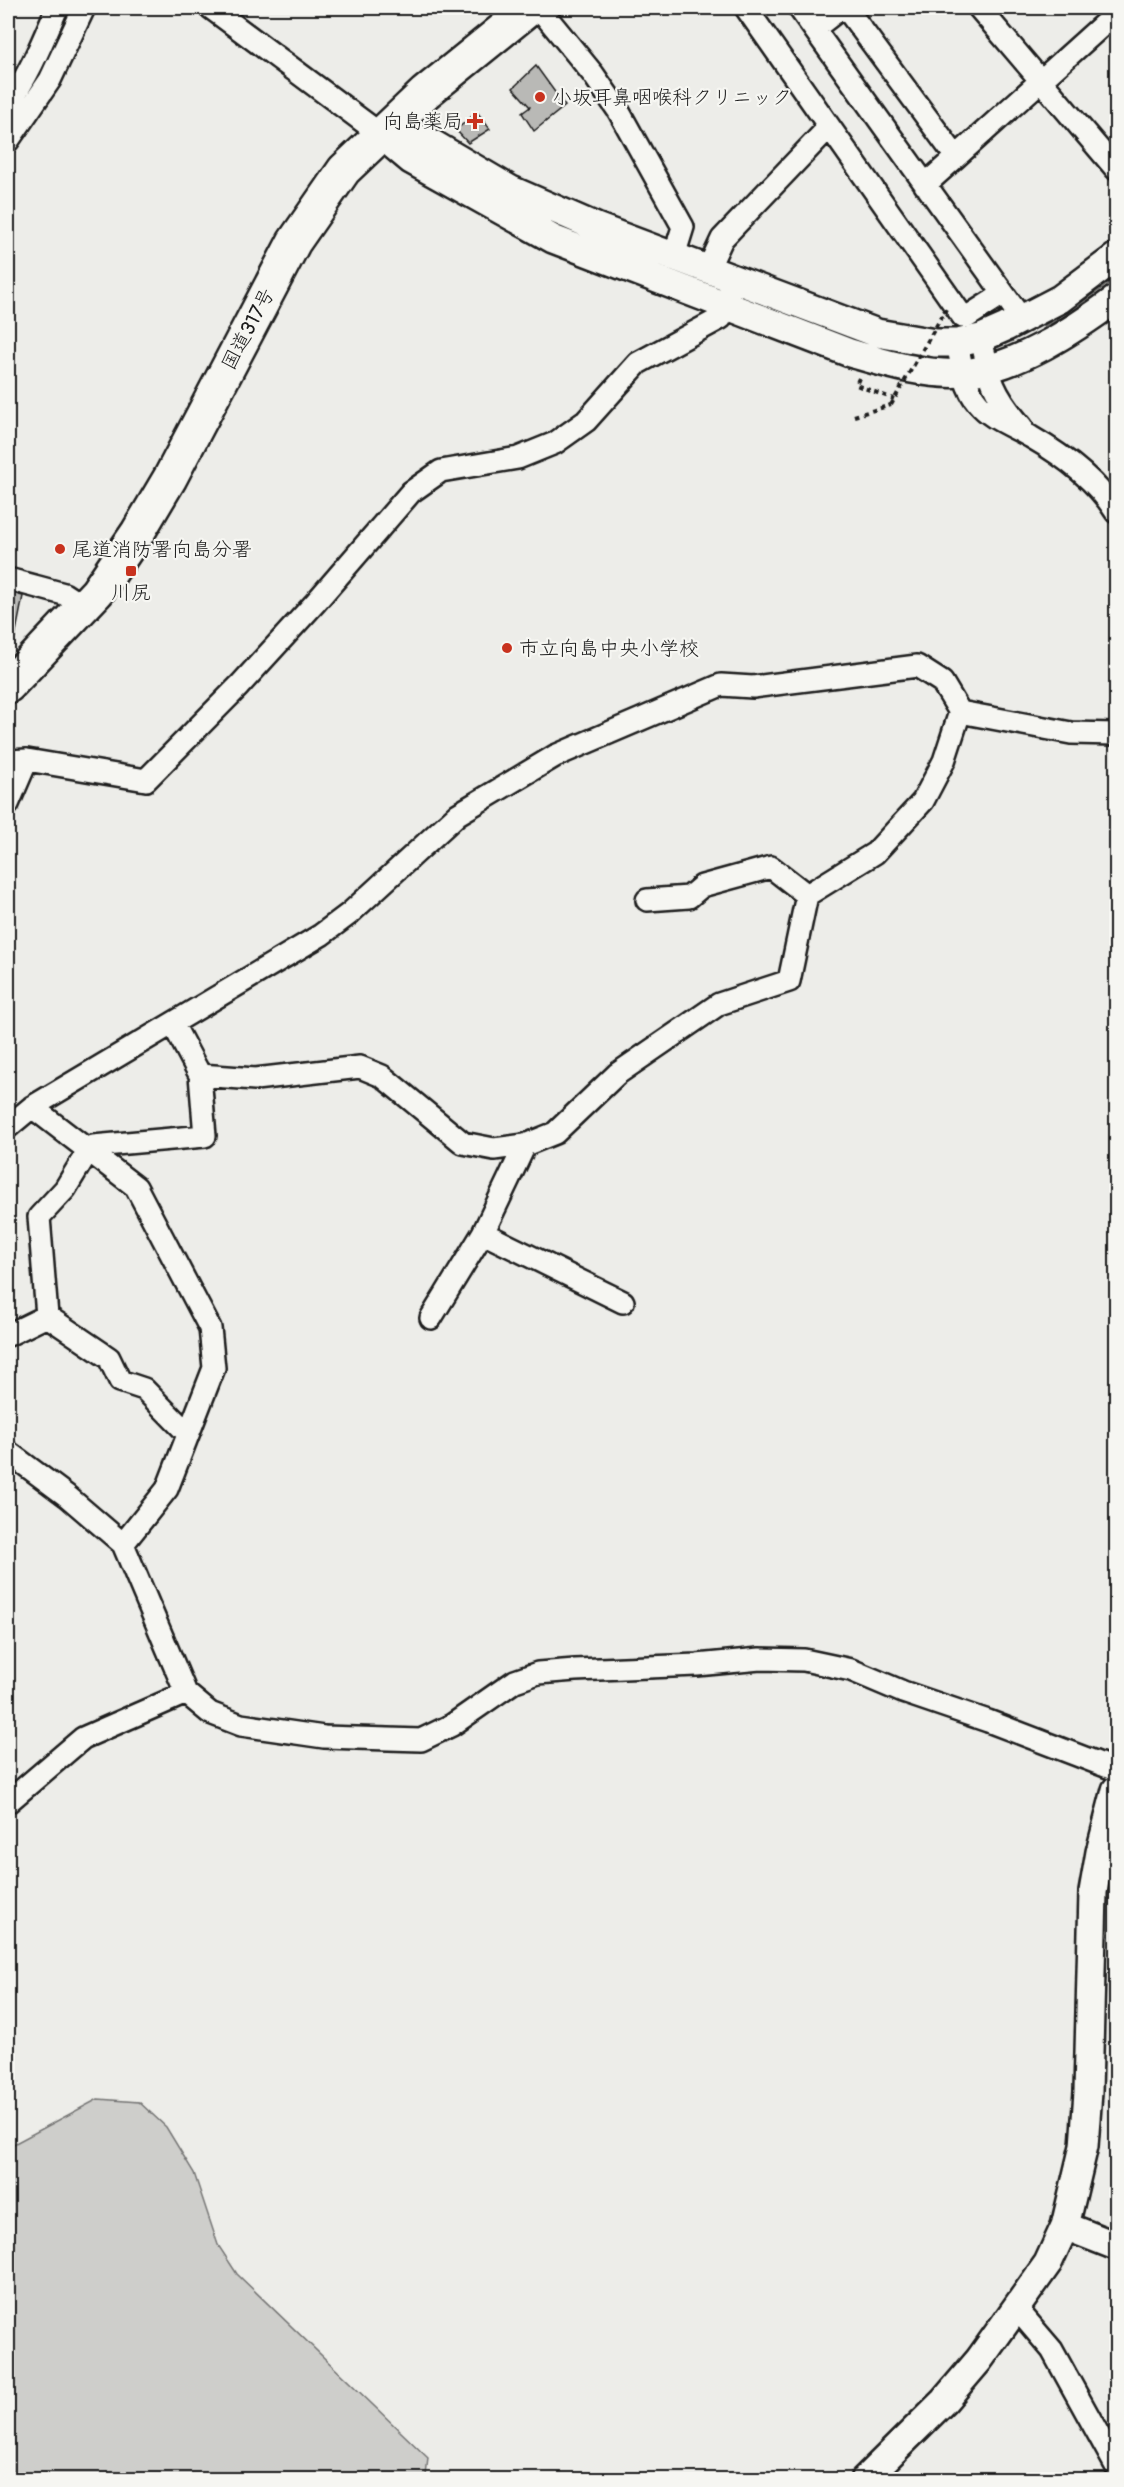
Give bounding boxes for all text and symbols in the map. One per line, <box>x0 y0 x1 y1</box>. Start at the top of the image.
place label: 小坂耳鼻咽喉科クリニック <box>552 85 792 110</box>
marker: 小坂耳鼻咽喉科クリニック <box>533 90 547 104</box>
place label: 向島薬局 <box>383 109 463 134</box>
marker: 向島薬局 <box>468 114 482 128</box>
street label: 国道317号 <box>216 284 280 374</box>
place label: 尾道消防署向島分署 <box>72 537 252 562</box>
marker: 尾道消防署向島分署 <box>53 542 67 556</box>
marker: 川尻 <box>124 564 138 578</box>
place label: 川尻 <box>111 580 151 605</box>
place label: 市立向島中央小学校 <box>519 636 699 661</box>
marker: 市立向島中央小学校 <box>500 641 514 655</box>

